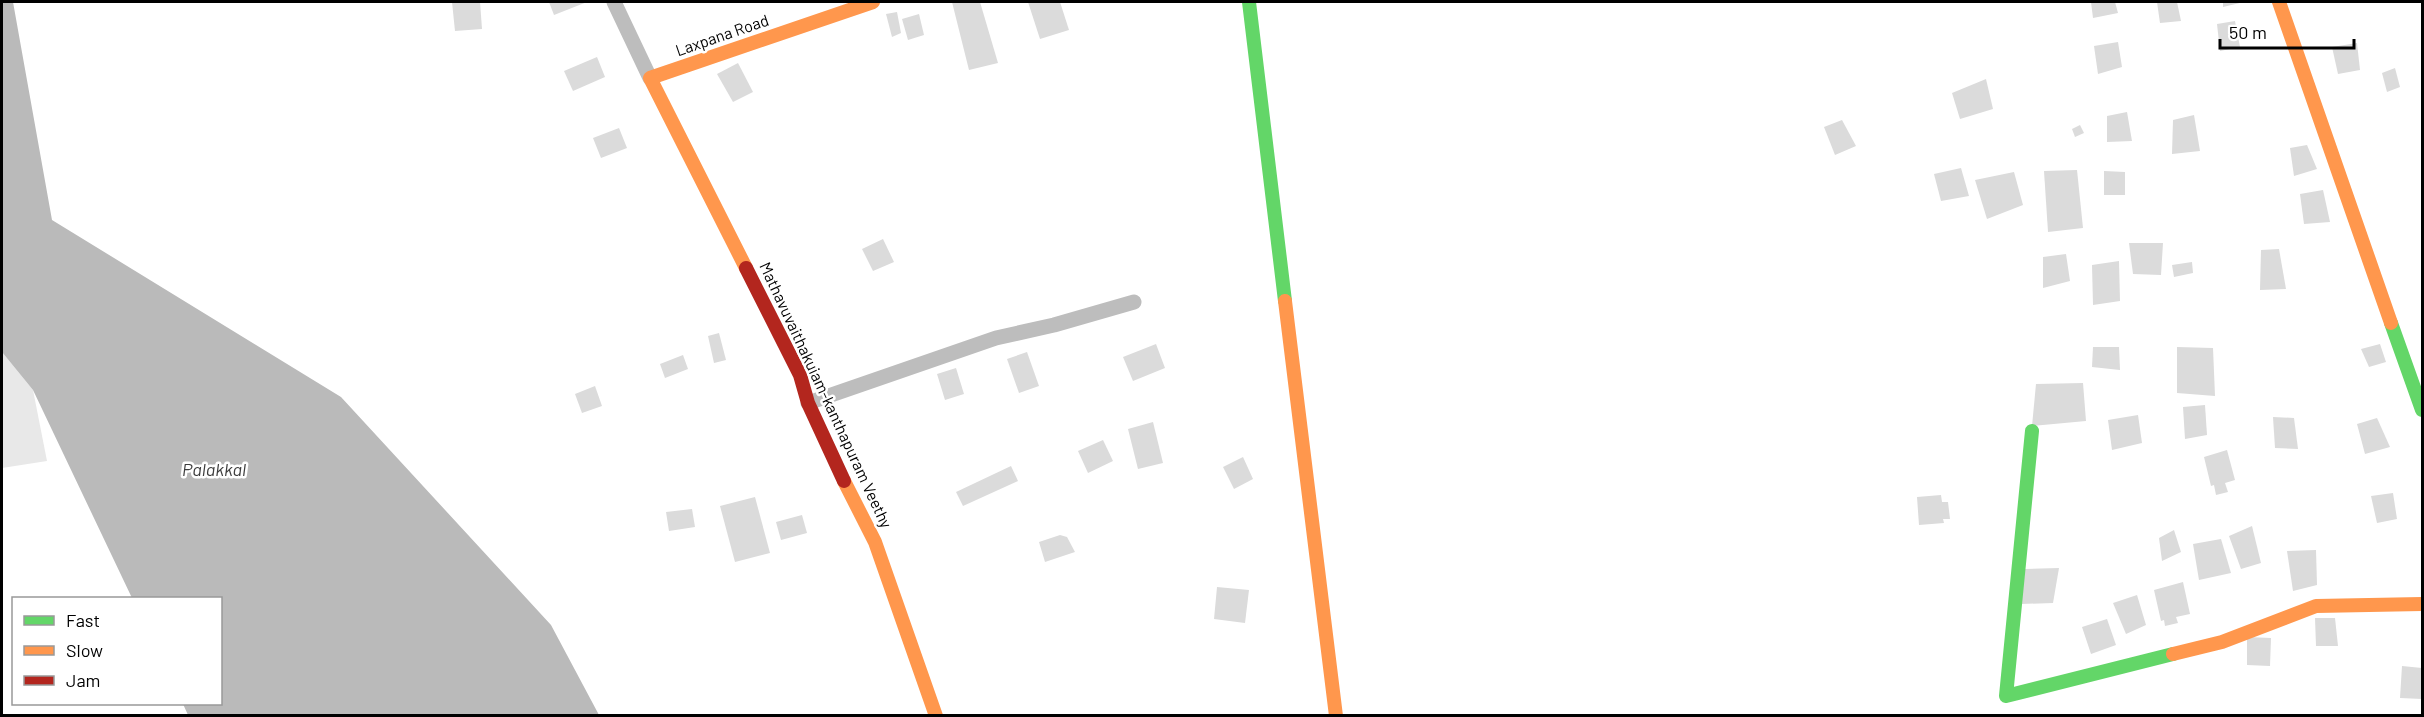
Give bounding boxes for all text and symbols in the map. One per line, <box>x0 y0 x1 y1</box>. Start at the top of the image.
street label: Laxpana Road <box>673 10 771 59</box>
scale bar <box>2220 12 2354 50</box>
text: 50 m <box>2229 21 2267 43</box>
street label: Mathavuvaithakuiam-kanthapuram Veethy <box>756 259 897 531</box>
water label: Palakkal <box>182 458 246 480</box>
legend <box>12 597 222 705</box>
text: Fast <box>66 609 100 631</box>
text: Slow <box>66 639 103 661</box>
text: Jam <box>66 669 100 691</box>

